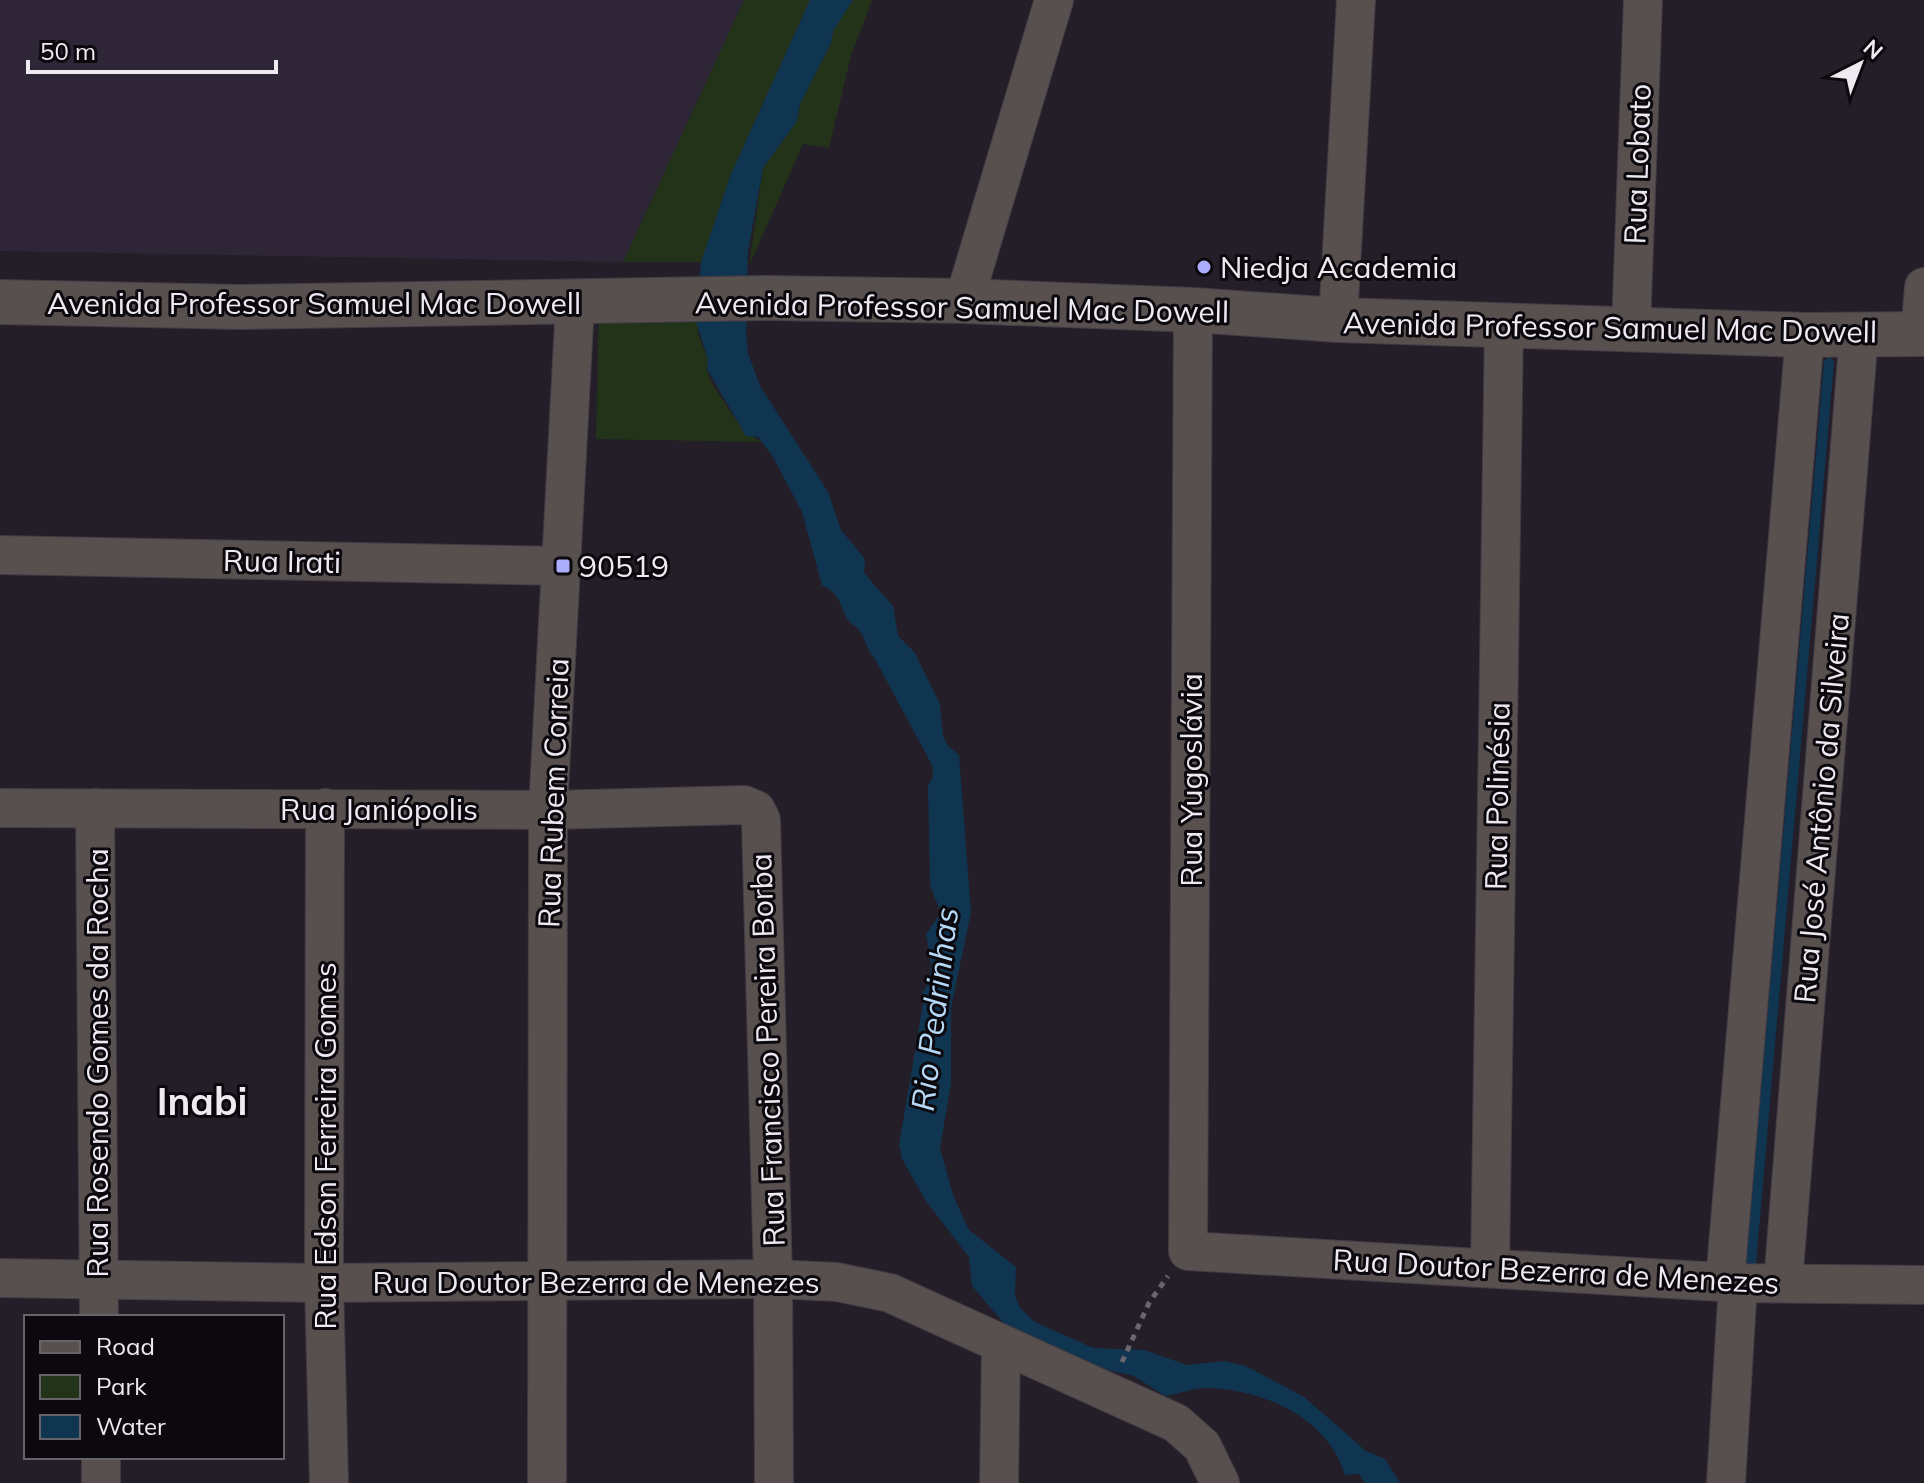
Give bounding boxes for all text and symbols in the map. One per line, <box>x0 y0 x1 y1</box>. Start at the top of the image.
scale bar <box>28 24 276 74</box>
north arrow <box>1820 24 1900 104</box>
text: N <box>1858 33 1889 65</box>
text: 50 m <box>40 36 96 66</box>
street label: Rua Lobato <box>1615 83 1659 245</box>
place label: Niedja Academia <box>1220 248 1457 286</box>
marker: Niedja Academia <box>1195 258 1213 276</box>
street label: Avenida Professor Samuel Mac Dowell <box>695 283 1229 331</box>
street label: Avenida Professor Samuel Mac Dowell <box>47 284 581 322</box>
street label: Avenida Professor Samuel Mac Dowell <box>1343 303 1877 351</box>
street label: Rua Irati <box>223 541 341 581</box>
place label: 90519 <box>579 547 669 585</box>
marker: 90519 <box>554 557 572 575</box>
street label: Rua José Antônio da Silveira <box>1785 611 1857 1005</box>
street label: Rua Rubem Correia <box>529 657 577 929</box>
street label: Rua Yugoslávia <box>1172 673 1210 887</box>
street label: Rua Polinésia <box>1476 702 1518 890</box>
street label: Rua Janiópolis <box>280 790 478 828</box>
street label: Rua Rosendo Gomes da Rocha <box>78 848 116 1278</box>
street label: Rua Francisco Pereira Borba <box>741 853 793 1247</box>
water label: Rio Pedrinhas <box>902 905 966 1113</box>
street label: Rua Edson Ferreira Gomes <box>306 962 344 1330</box>
district label: Inabi <box>157 1077 247 1125</box>
street label: Rua Doutor Bezerra de Menezes <box>1332 1240 1780 1302</box>
street label: Rua Doutor Bezerra de Menezes <box>372 1263 820 1301</box>
legend <box>24 1315 284 1459</box>
text: Road <box>96 1331 155 1361</box>
text: Park <box>96 1371 147 1401</box>
text: Water <box>96 1411 166 1441</box>

